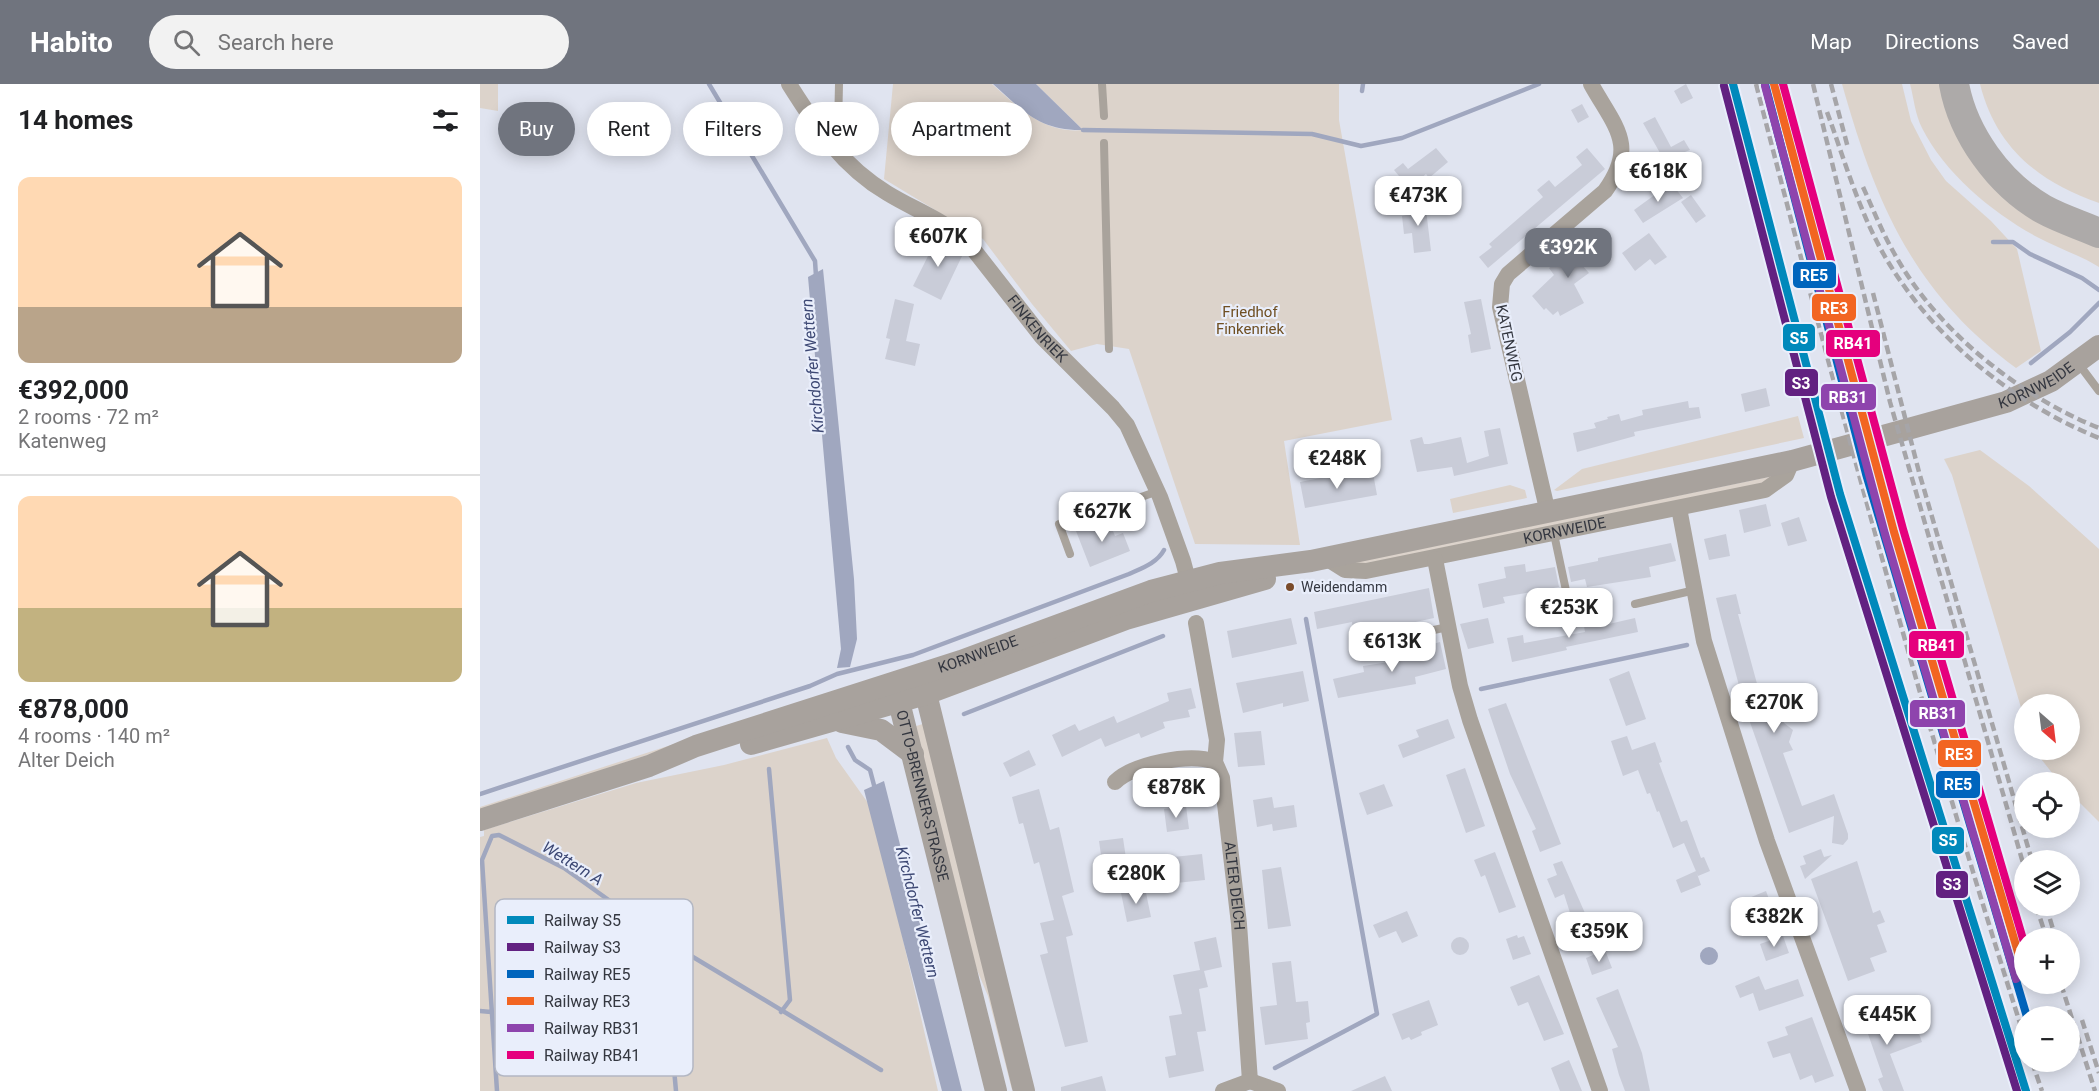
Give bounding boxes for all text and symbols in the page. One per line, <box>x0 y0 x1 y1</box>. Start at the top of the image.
search box <box>149 15 569 69</box>
text: Habito <box>30 26 113 59</box>
icon: search <box>170 26 203 59</box>
text: Search here <box>218 30 334 55</box>
text: Map <box>1810 30 1852 54</box>
text: Directions <box>1885 30 1979 54</box>
text: Saved <box>2012 30 2069 54</box>
chip: Buy <box>498 102 575 156</box>
chip: Rent <box>587 102 671 156</box>
chip: Filters <box>683 102 783 156</box>
chip: New <box>795 102 879 156</box>
chip: Apartment <box>891 102 1032 156</box>
icon: filters <box>429 104 462 137</box>
text: 14 homes <box>18 105 133 135</box>
pin: €618K <box>1616 152 1700 203</box>
text: €618K <box>1629 159 1687 183</box>
pin: €473K <box>1376 176 1460 227</box>
text: €473K <box>1389 183 1447 207</box>
icon: home <box>186 216 294 324</box>
pin: €607K <box>896 217 980 268</box>
text: €607K <box>909 224 967 248</box>
pin: €392K <box>1526 228 1610 279</box>
text: €392K <box>1539 235 1597 259</box>
line badge: RE5 <box>1792 261 1837 289</box>
text: RE5 <box>1800 266 1828 285</box>
street label: FINKENRIEK <box>1004 291 1072 367</box>
line badge: RE3 <box>1811 293 1857 322</box>
water label: Kirchdorfer Wettern <box>797 298 828 434</box>
text: RE3 <box>1820 299 1848 318</box>
park label: Friedhof Finkenriek <box>1216 303 1284 338</box>
street label: KATENWEG <box>1492 303 1526 383</box>
line badge: S5 <box>1782 323 1816 352</box>
text: S5 <box>1789 329 1809 348</box>
line badge: RB41 <box>1825 329 1881 358</box>
text: RB41 <box>1834 334 1872 353</box>
street label: KORNWEIDE <box>1996 358 2078 413</box>
line badge: S3 <box>1784 368 1819 397</box>
text: S3 <box>1791 374 1811 393</box>
text: €392,000 <box>18 375 129 405</box>
line badge: RB31 <box>1820 383 1877 411</box>
text: RB31 <box>1829 388 1867 407</box>
text: 2 rooms · 72 m² <box>18 405 159 429</box>
text: Katenweg <box>18 429 107 453</box>
pin: €248K <box>1295 439 1379 490</box>
text: €248K <box>1308 446 1366 470</box>
pin: €627K <box>1060 492 1144 543</box>
text: €627K <box>1073 499 1131 523</box>
street label: KORNWEIDE <box>1522 513 1608 548</box>
icon: home <box>186 535 294 643</box>
place label: Weidendamm <box>1301 579 1387 595</box>
marker: Weidendamm <box>1284 581 1296 593</box>
pin: €253K <box>1527 588 1611 639</box>
text: €253K <box>1540 595 1598 619</box>
pin: €613K <box>1350 622 1434 673</box>
text: €613K <box>1363 629 1421 653</box>
line badge: RB41 <box>1908 630 1965 659</box>
street label: KORNWEIDE <box>936 632 1021 677</box>
text: RB41 <box>1918 636 1956 655</box>
pin: €270K <box>1732 683 1816 734</box>
text: €270K <box>1745 690 1803 714</box>
text: €878,000 <box>18 694 129 724</box>
north arrow <box>2014 694 2080 760</box>
map controls <box>2014 694 2080 1072</box>
line badge: RB31 <box>1909 699 1966 728</box>
text: RB31 <box>1919 704 1957 723</box>
street label: OTTO-BRENNER-STRASSE <box>892 708 953 884</box>
text: 4 rooms · 140 m² <box>18 724 170 748</box>
line badge: RE3 <box>1937 739 1982 768</box>
text: RE3 <box>1945 745 1973 764</box>
text: Alter Deich <box>18 748 115 772</box>
pin: €878K <box>1134 768 1218 819</box>
line badge: RE5 <box>1935 770 1981 799</box>
button: locate <box>2014 772 2080 838</box>
text: €878K <box>1147 775 1205 799</box>
text: RE5 <box>1944 775 1972 794</box>
line badge: S5 <box>1931 826 1965 855</box>
text: S5 <box>1938 831 1958 850</box>
water label: Wettern A <box>539 837 607 890</box>
street label: ALTER DEICH <box>1220 840 1248 931</box>
water label: Kirchdorfer Wettern <box>892 844 943 980</box>
button: layers <box>2014 850 2080 916</box>
pin: €280K <box>1094 854 1178 905</box>
text: €280K <box>1107 861 1165 885</box>
line badge: S3 <box>1935 870 1969 899</box>
text: S3 <box>1942 875 1962 894</box>
pin: €382K <box>1732 897 1816 948</box>
legend <box>495 899 693 1076</box>
text: €382K <box>1745 904 1803 928</box>
text: Railway S5 <box>544 911 621 930</box>
pin: €359K <box>1557 912 1641 963</box>
text: €359K <box>1570 919 1628 943</box>
button: + <box>2014 928 2080 994</box>
text: Railway S3 <box>544 938 621 957</box>
text: Railway RE5 <box>544 965 630 984</box>
text: Railway RE3 <box>544 992 630 1011</box>
pin: €445K <box>1845 995 1929 1046</box>
text: €445K <box>1858 1002 1916 1026</box>
button: − <box>2014 1006 2080 1072</box>
text: Railway RB31 <box>544 1019 640 1038</box>
text: Railway RB41 <box>544 1046 640 1065</box>

